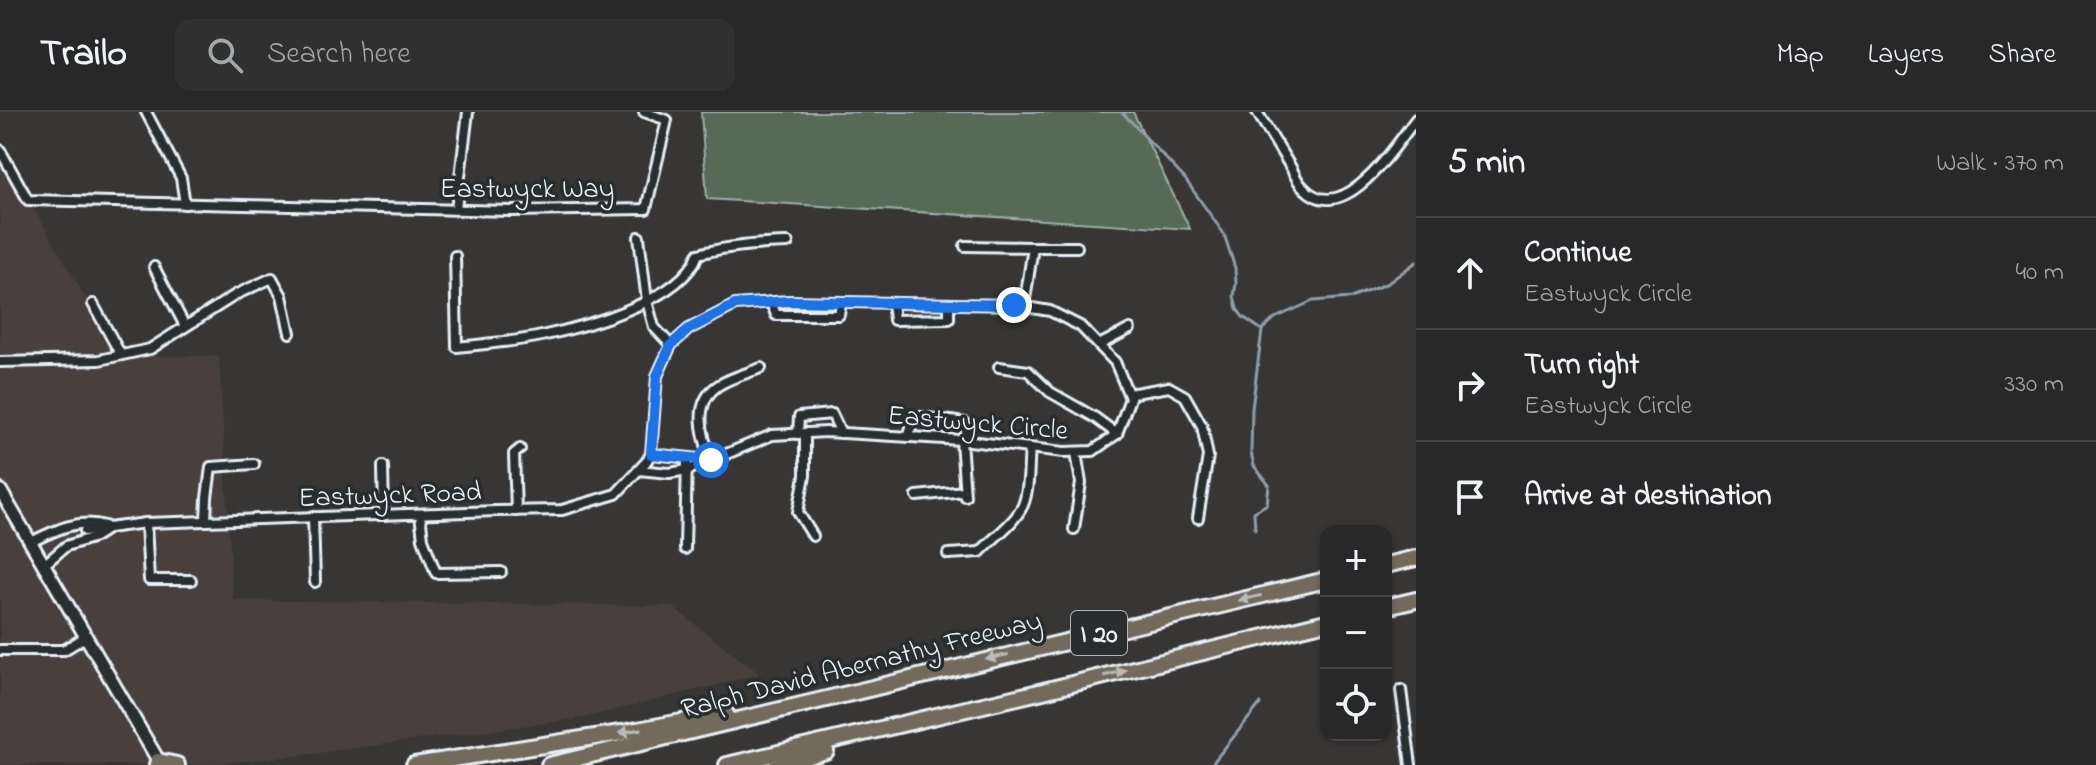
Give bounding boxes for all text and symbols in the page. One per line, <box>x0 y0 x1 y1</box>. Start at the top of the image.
search box <box>175 19 735 91</box>
text: Trailo <box>40 27 127 83</box>
icon: search <box>203 33 247 77</box>
text: Search here <box>267 33 411 77</box>
text: Map <box>1776 35 1824 76</box>
text: Layers <box>1868 35 1944 76</box>
text: Share <box>1988 35 2056 76</box>
text: 5 min <box>1448 139 1525 189</box>
text: Walk · 370 m <box>1936 145 2064 183</box>
street label: Eastwyck Way <box>440 170 614 211</box>
text: Continue <box>1524 232 1632 276</box>
icon: ahead <box>1448 251 1492 295</box>
text: 40 m <box>2015 254 2064 292</box>
text: Eastwyck Circle <box>1524 276 1692 314</box>
route end <box>996 287 1032 323</box>
text: Turn right <box>1524 344 1639 388</box>
icon: right <box>1448 363 1492 407</box>
text: 330 m <box>2005 366 2064 404</box>
text: Eastwyck Circle <box>1524 388 1692 426</box>
street label: Eastwyck Circle <box>886 396 1070 453</box>
route start <box>693 442 729 478</box>
street label: Eastwyck Road <box>298 473 483 520</box>
icon: arrive <box>1448 475 1492 519</box>
text: Arrive at destination <box>1524 475 1772 519</box>
map controls <box>1320 525 1392 741</box>
button: + <box>1320 525 1392 597</box>
one-way arrow <box>1237 592 1262 604</box>
button: − <box>1320 597 1392 669</box>
street label: Ralph David Abernathy Freeway <box>677 602 1047 731</box>
road number: I 20 <box>1071 611 1127 655</box>
one-way arrow <box>984 652 1009 664</box>
one-way arrow <box>1102 667 1127 679</box>
button: locate <box>1320 669 1392 741</box>
one-way arrow <box>617 726 642 738</box>

